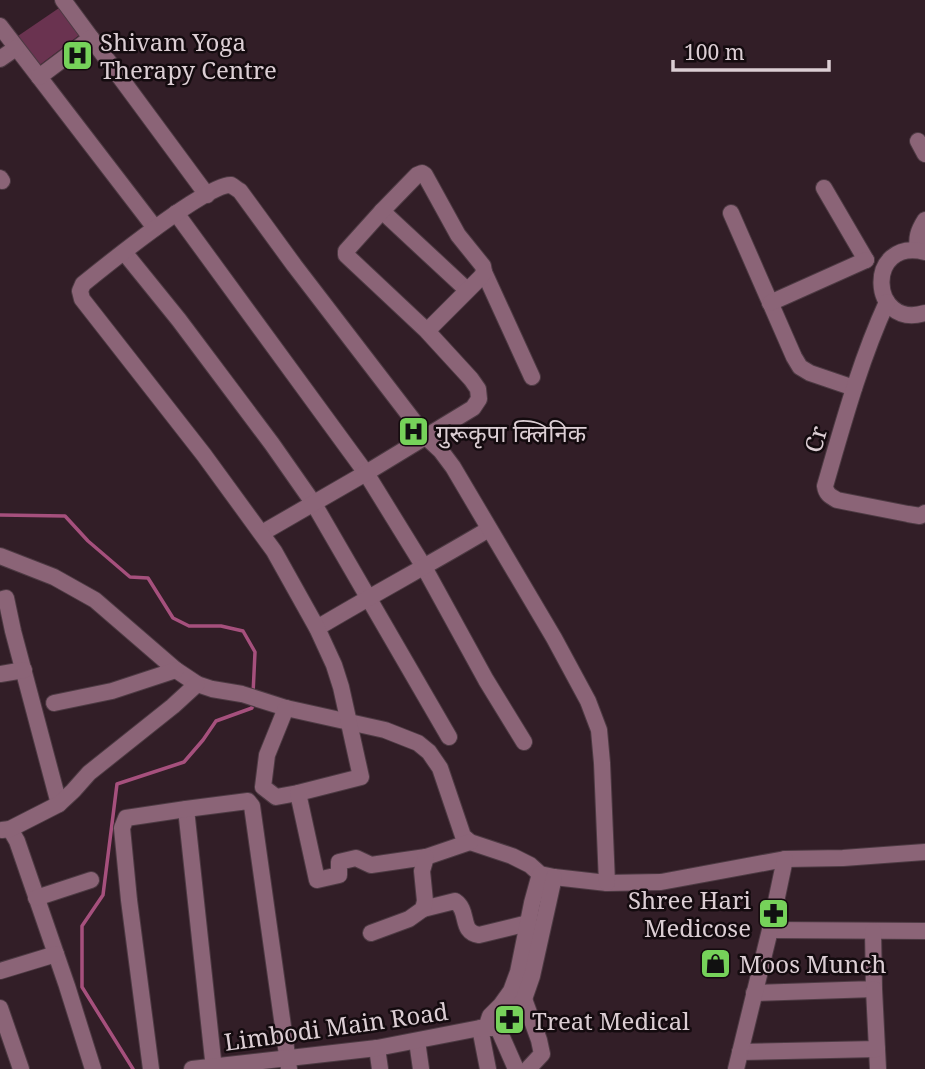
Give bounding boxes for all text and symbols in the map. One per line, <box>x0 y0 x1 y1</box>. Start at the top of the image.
place label: Shivam Yoga Therapy Centre <box>100 25 277 86</box>
scale bar <box>673 28 829 72</box>
hospital icon: Shivam Yoga Therapy Centre <box>60 38 94 72</box>
text: 100 m <box>684 38 745 66</box>
hospital icon: गुरूकृपा क्लिनिक <box>396 415 430 449</box>
place label: गुरूकृपा क्लिनिक <box>436 416 587 449</box>
street label: Cr <box>796 422 834 456</box>
place label: Shree Hari Medicose <box>628 883 751 944</box>
pharmacy icon: Shree Hari Medicose <box>757 896 791 930</box>
shop icon: Moos Munch <box>699 946 733 980</box>
place label: Moos Munch <box>739 947 887 980</box>
street label: Limbodi Main Road <box>222 994 450 1058</box>
pharmacy icon: Treat Medical <box>492 1003 526 1037</box>
place label: Treat Medical <box>532 1004 690 1037</box>

